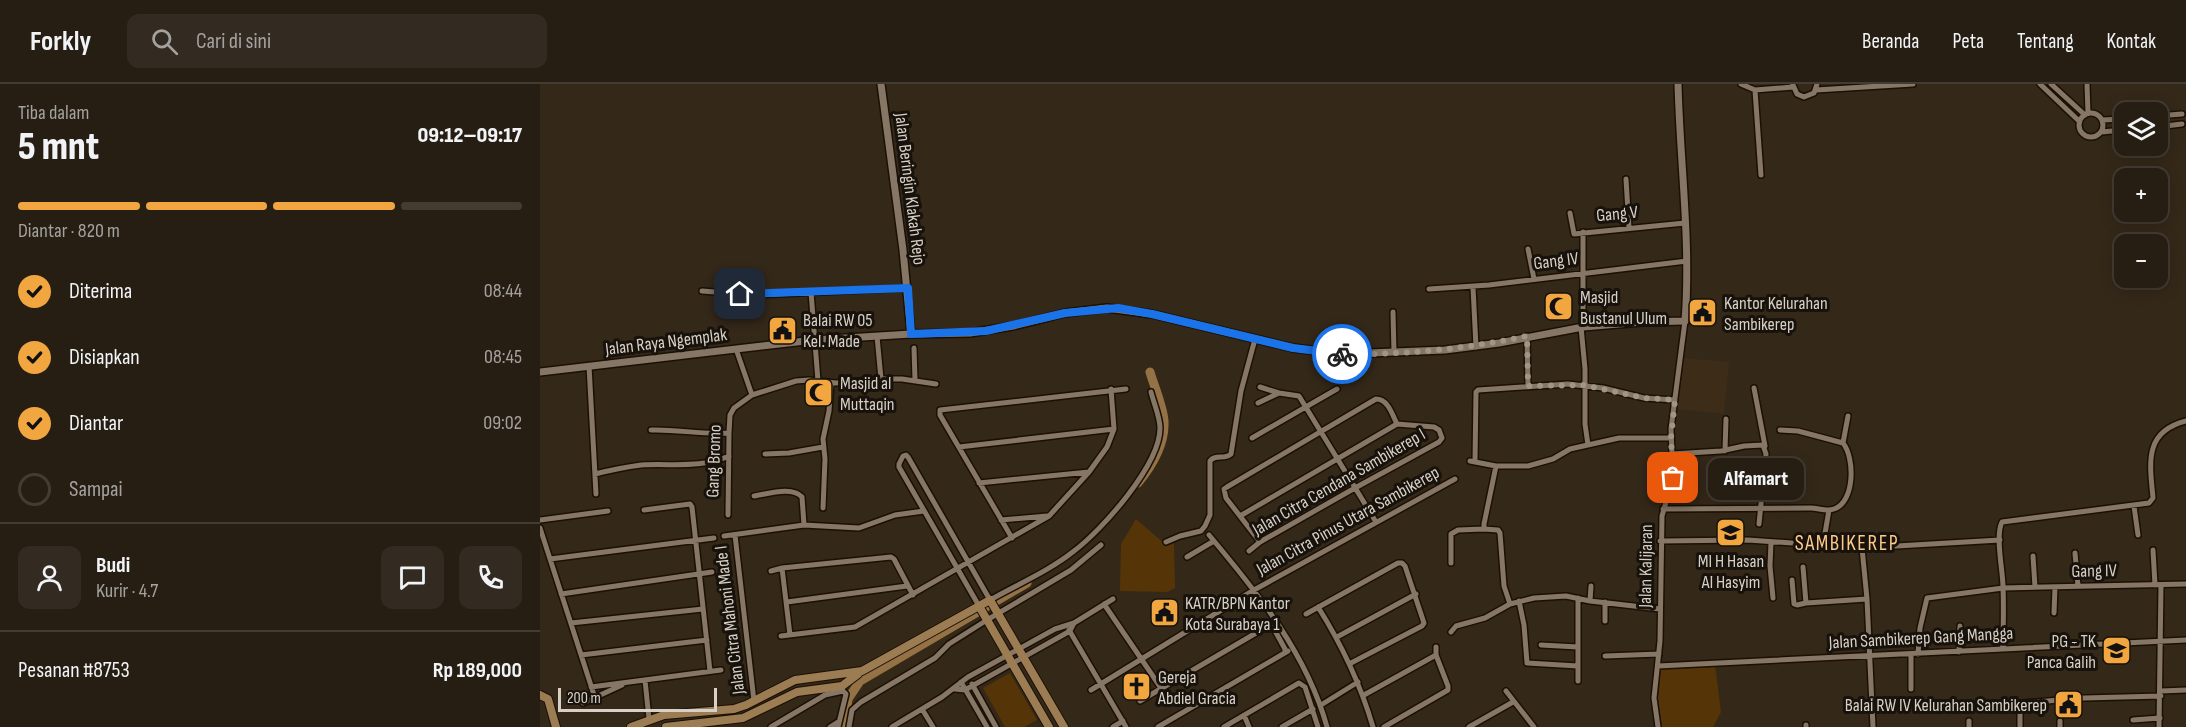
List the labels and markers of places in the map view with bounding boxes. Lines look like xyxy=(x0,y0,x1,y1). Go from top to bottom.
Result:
pin xyxy=(714,268,765,319)
place label: Masjid Bustanul Ulum xyxy=(1580,287,1667,329)
mosque icon: Masjid Bustanul Ulum xyxy=(1543,291,1575,323)
place label: Kantor Kelurahan Sambikerep xyxy=(1724,293,1828,335)
public building icon: Kantor Kelurahan Sambikerep xyxy=(1687,297,1719,329)
place label: Balai RW 05 Kel. Made xyxy=(803,310,873,352)
public building icon: Balai RW 05 Kel. Made xyxy=(766,314,798,346)
place label: Masjid al Muttaqin xyxy=(840,373,895,415)
mosque icon: Masjid al Muttaqin xyxy=(803,377,835,409)
pin xyxy=(1647,452,1698,503)
callout: Alfamart xyxy=(1709,457,1805,499)
school or university icon: MI H Hasan Al Hasyim xyxy=(1715,516,1747,548)
place label: MI H Hasan Al Hasyim xyxy=(1698,551,1764,593)
place label: KATR/BPN Kantor Kota Surabaya 1 xyxy=(1185,593,1290,635)
public building icon: KATR/BPN Kantor Kota Surabaya 1 xyxy=(1148,597,1180,629)
place label: PG - TK Panca Galih xyxy=(2027,631,2097,673)
school or university icon: PG - TK Panca Galih xyxy=(2101,635,2133,667)
place label: Gereja Abdiel Gracia xyxy=(1157,667,1236,709)
church icon: Gereja Abdiel Gracia xyxy=(1121,671,1153,703)
public building icon: Balai RW IV Kelurahan Sambikerep xyxy=(2052,689,2084,721)
place label: Balai RW IV Kelurahan Sambikerep xyxy=(1845,695,2047,716)

